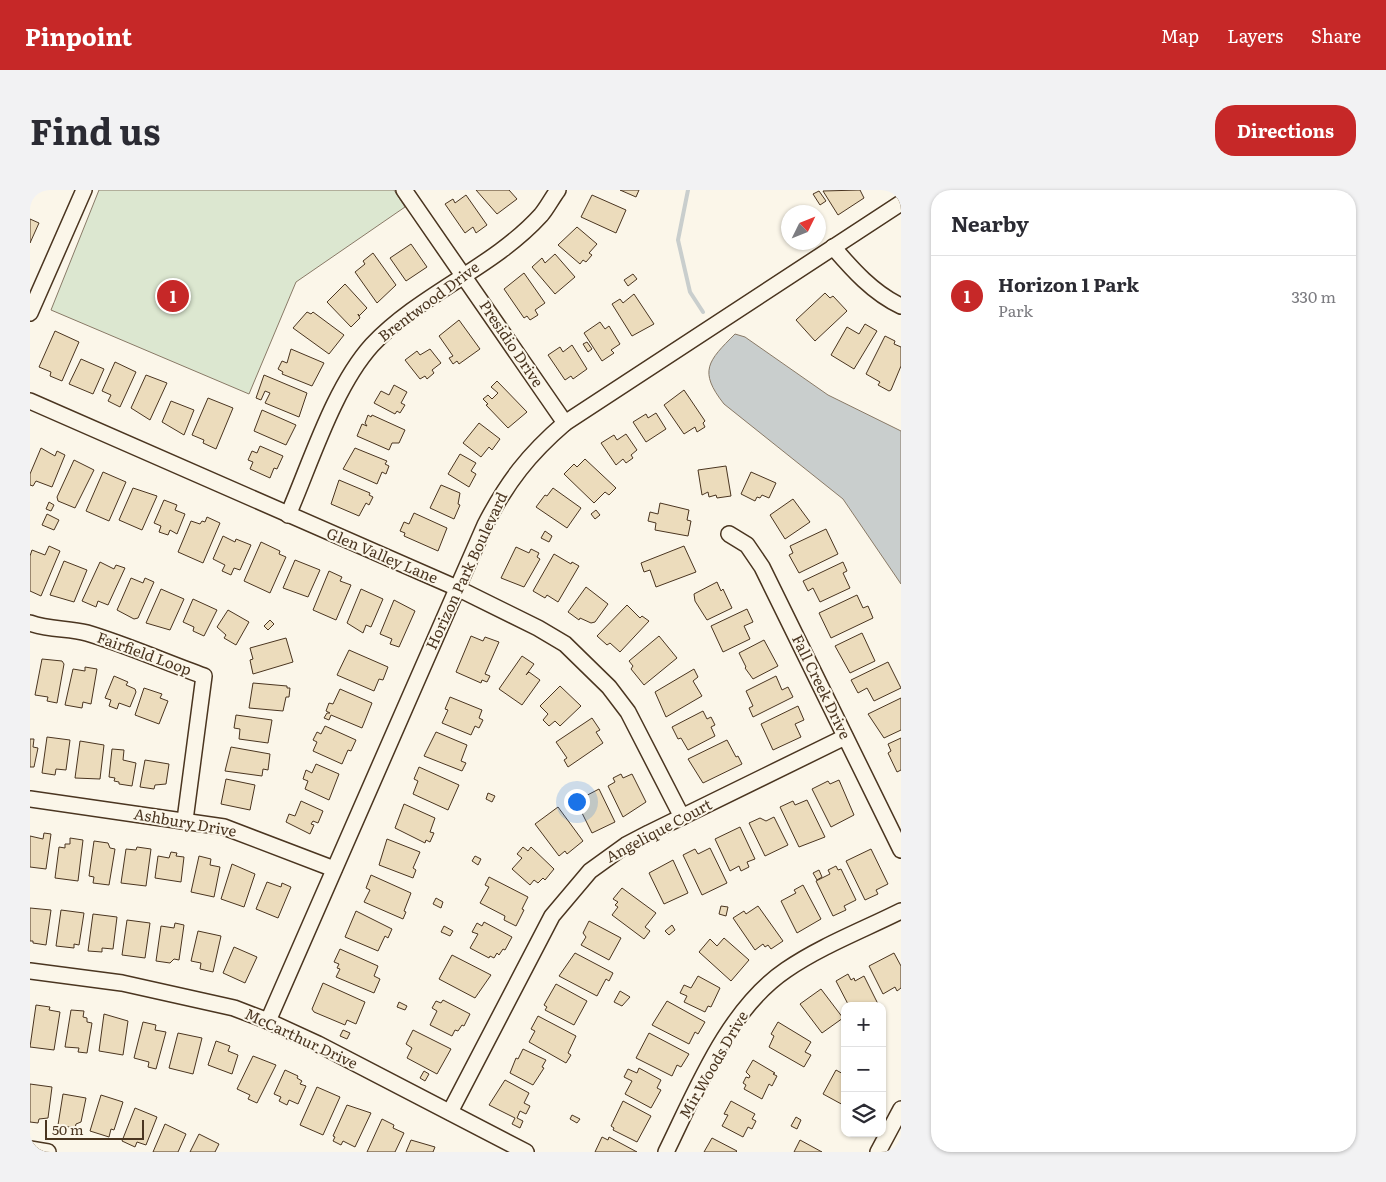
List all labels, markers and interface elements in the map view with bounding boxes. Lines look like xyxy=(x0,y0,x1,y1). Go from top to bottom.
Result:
text: Pinpoint xyxy=(25,18,132,53)
text: Map xyxy=(1161,22,1199,49)
text: Layers xyxy=(1227,22,1283,49)
text: Share xyxy=(1311,22,1361,49)
text: Find us xyxy=(30,104,160,156)
button: Directions xyxy=(1215,105,1356,156)
north arrow xyxy=(781,205,826,250)
text: Nearby xyxy=(951,207,1029,238)
street label: Brentwood Drive xyxy=(373,255,484,347)
text: Horizon 1 Park xyxy=(998,270,1139,298)
pin: 1 xyxy=(157,277,189,315)
text: 1 xyxy=(964,284,970,308)
text: 330 m xyxy=(1291,284,1336,308)
street label: Presidio Drive xyxy=(475,295,550,392)
text: Park xyxy=(998,298,1033,322)
street label: Horizon Park Boulevard xyxy=(419,488,512,653)
street label: Glen Valley Lane xyxy=(323,521,442,589)
street label: Fairfield Loop xyxy=(94,625,195,680)
street label: Fall Creek Drive xyxy=(787,630,858,743)
your location xyxy=(564,789,590,815)
street label: Angelique Court xyxy=(601,792,715,867)
street label: Ashbury Drive xyxy=(132,801,239,842)
street label: McCarthur Drive xyxy=(241,1001,362,1074)
map controls xyxy=(841,1002,886,1137)
button: + xyxy=(841,1002,886,1047)
street label: Mir Woods Drive xyxy=(672,1006,753,1122)
button: − xyxy=(841,1047,886,1092)
button: layers xyxy=(841,1092,886,1137)
scale bar xyxy=(45,1117,144,1140)
text: 50 m xyxy=(52,1119,84,1139)

